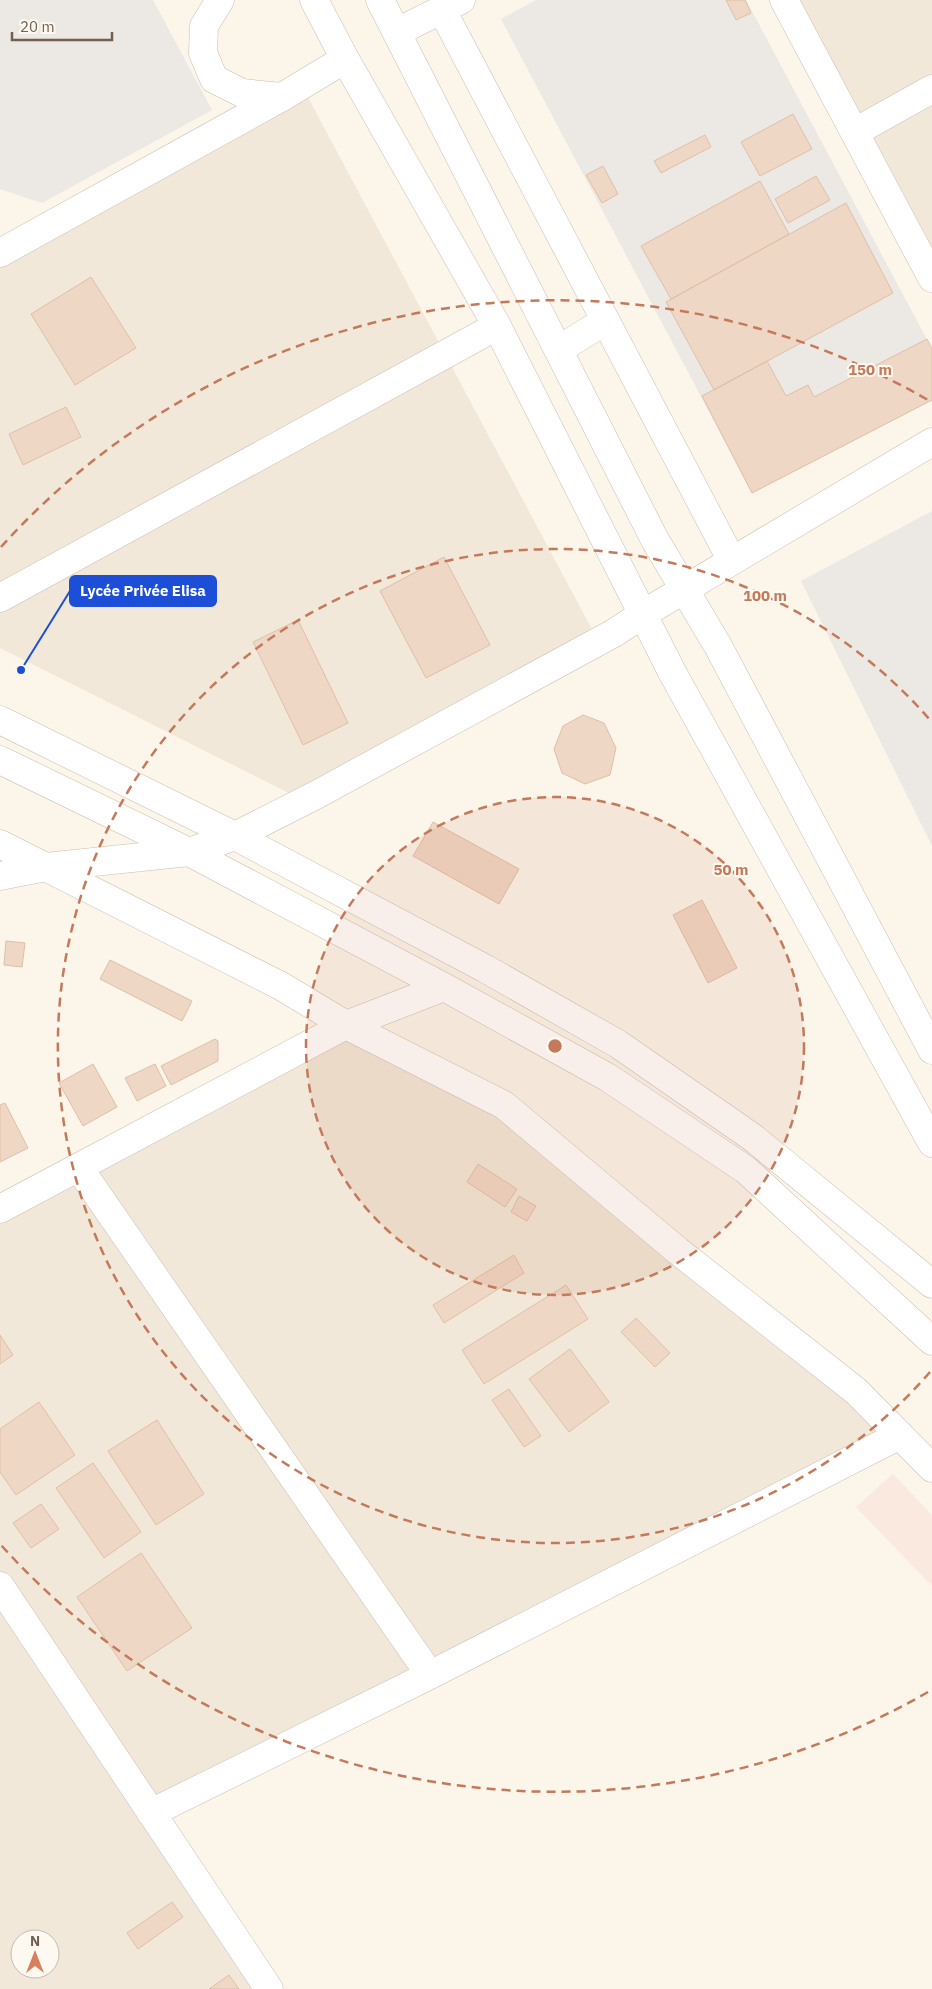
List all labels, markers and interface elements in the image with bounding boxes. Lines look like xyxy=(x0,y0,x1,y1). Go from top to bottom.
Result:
scale bar xyxy=(12,10,112,42)
text: 20 m xyxy=(20,17,55,36)
text: 150 m xyxy=(848,360,892,379)
callout: Lycée Privée Elisa xyxy=(70,576,216,606)
text: Lycée Privée Elisa xyxy=(80,581,206,600)
text: 100 m xyxy=(743,586,787,605)
text: 50 m xyxy=(714,860,748,879)
centre of rings xyxy=(546,1037,564,1055)
north arrow xyxy=(10,1929,60,1979)
text: N xyxy=(30,1932,40,1950)

